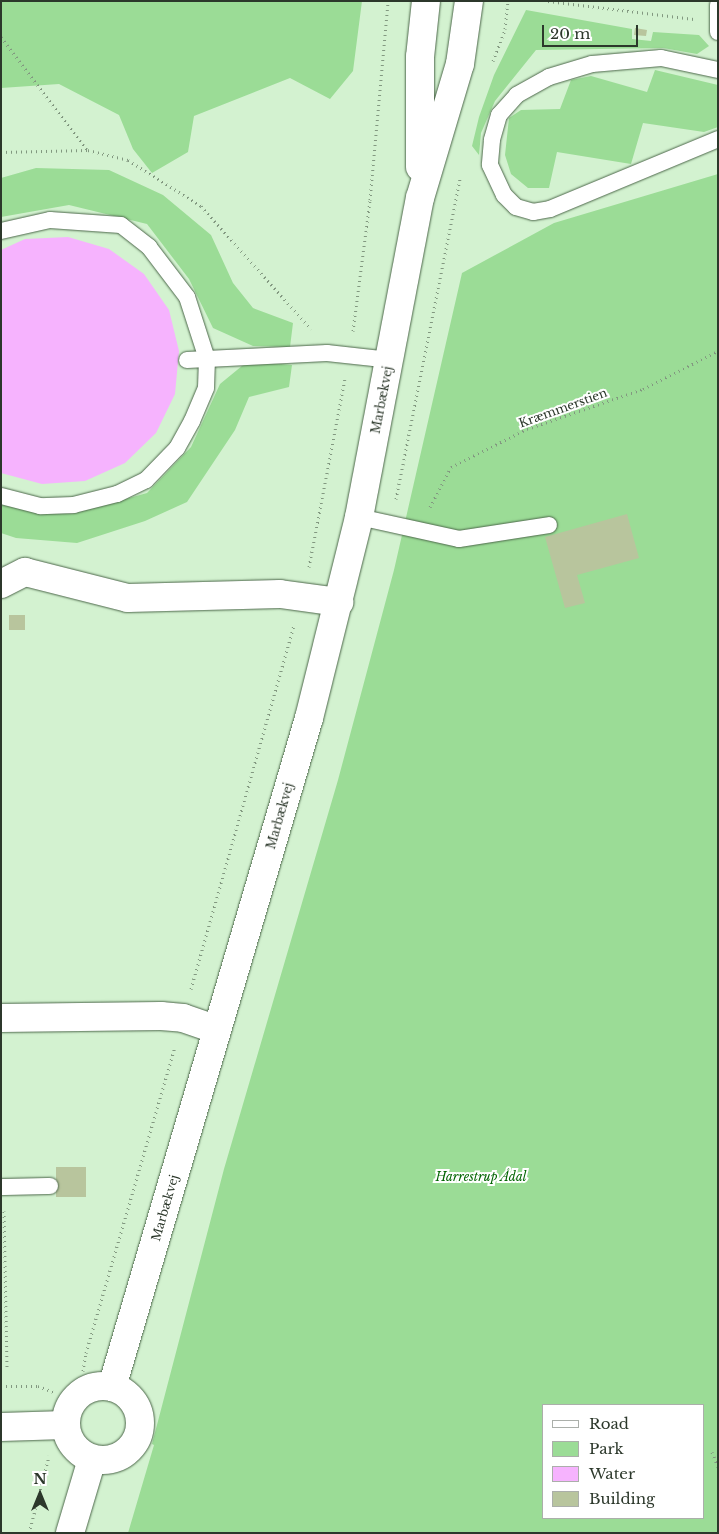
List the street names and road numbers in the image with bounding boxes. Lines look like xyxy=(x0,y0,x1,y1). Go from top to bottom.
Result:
street label: Marbækvej xyxy=(368,365,396,435)
street label: Kræmmerstien xyxy=(517,385,609,431)
street label: Marbækvej xyxy=(264,781,296,851)
street label: Marbækvej xyxy=(149,1173,181,1243)

